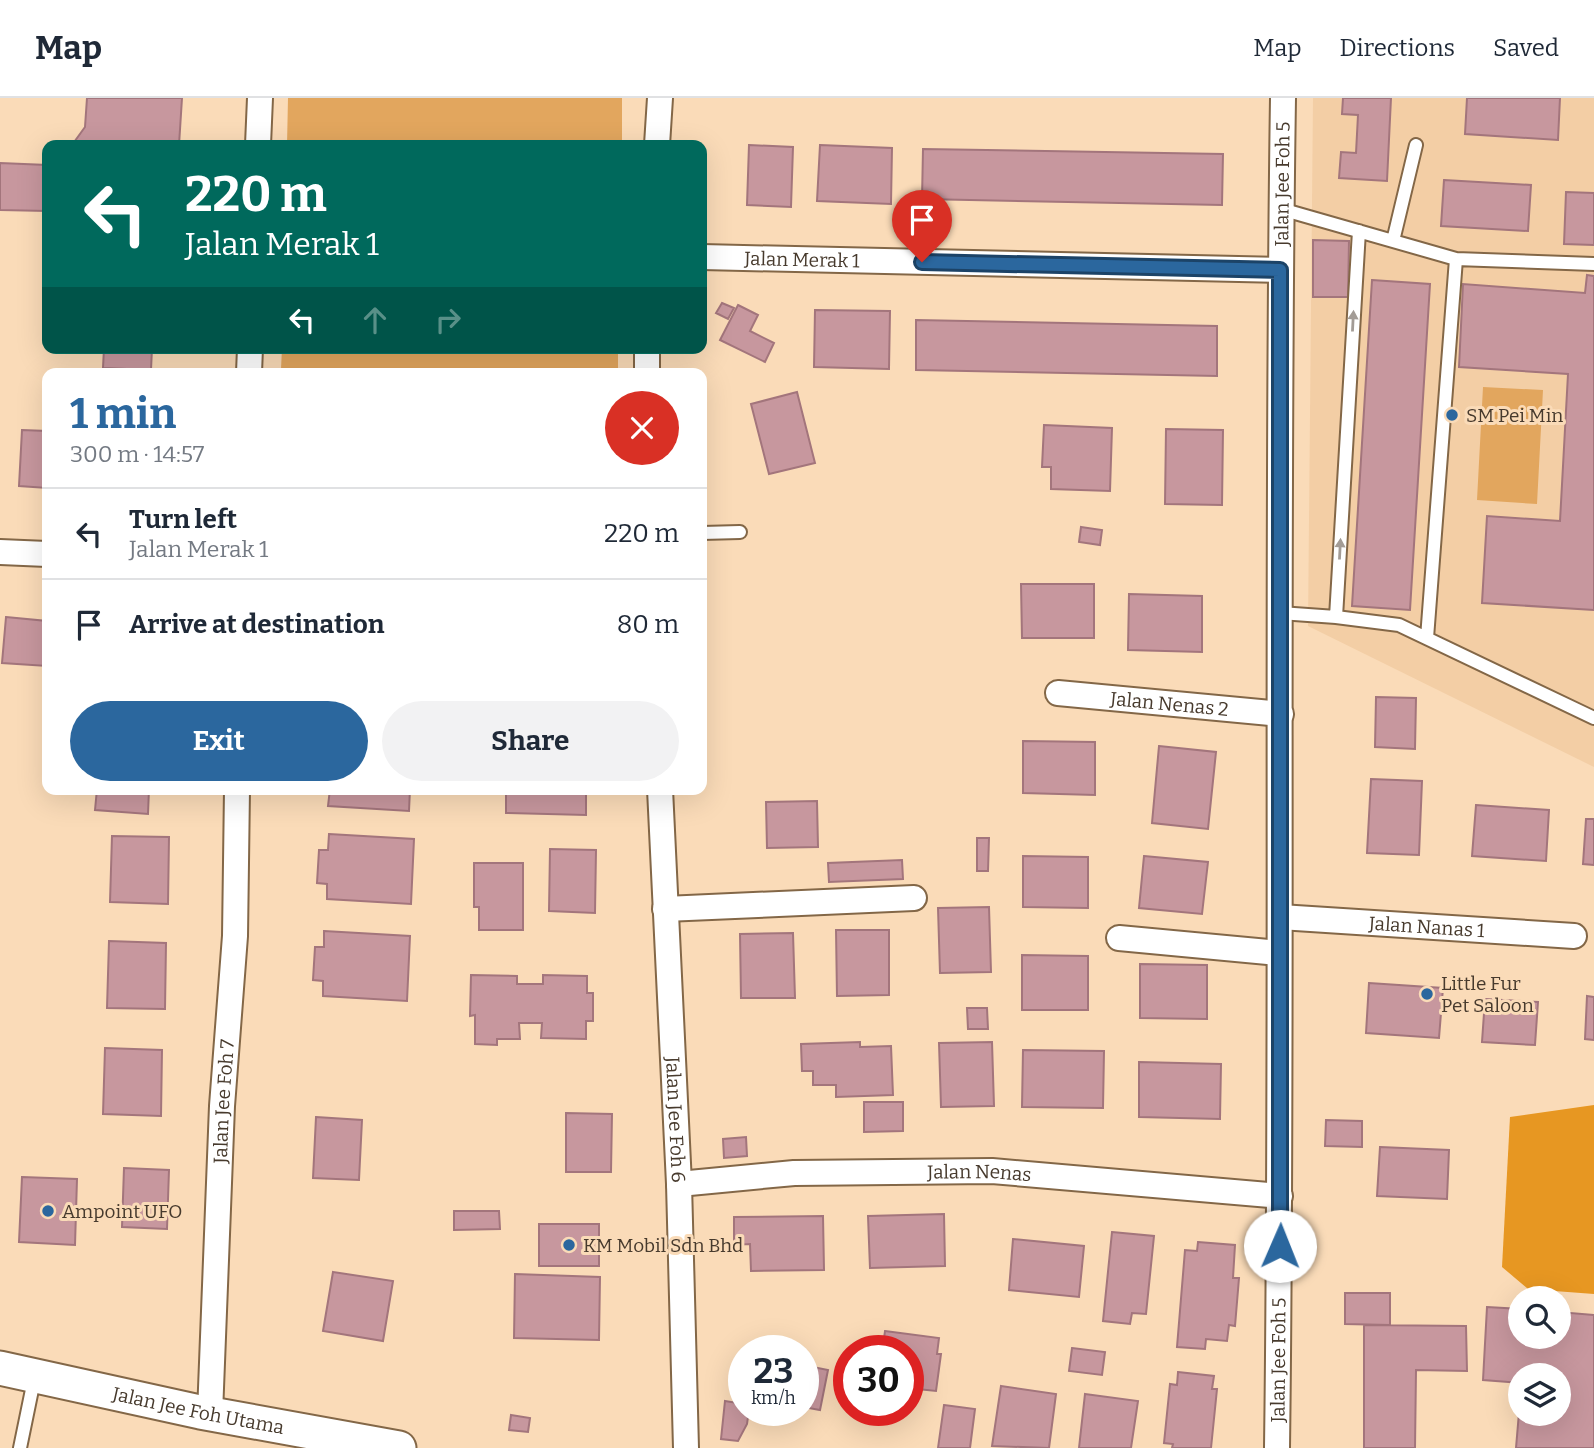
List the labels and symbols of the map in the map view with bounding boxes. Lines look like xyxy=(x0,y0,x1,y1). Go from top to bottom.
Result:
street label: Jalan Jee Foh 5 xyxy=(1270,121,1295,248)
pin xyxy=(892,190,952,262)
street label: Jalan Merak 1 xyxy=(743,247,860,273)
one-way arrow xyxy=(1348,310,1359,332)
place label: SM Pei Min xyxy=(1466,404,1563,427)
marker: SM Pei Min xyxy=(1444,407,1460,423)
one-way arrow xyxy=(1335,537,1346,559)
street label: Jalan Nenas 2 xyxy=(1108,687,1230,721)
street label: Jalan Nanas 1 xyxy=(1367,912,1486,942)
place label: Little Fur Pet Saloon xyxy=(1441,972,1534,1017)
marker: Little Fur Pet Saloon xyxy=(1419,986,1435,1002)
street label: Jalan Jee Foh 7 xyxy=(209,1038,239,1165)
street label: Jalan Jee Foh 6 xyxy=(661,1055,690,1183)
street label: Jalan Nenas xyxy=(926,1160,1032,1186)
place label: Ampoint UFO xyxy=(62,1200,182,1223)
marker: Ampoint UFO xyxy=(40,1203,56,1219)
position arrow xyxy=(1243,1209,1317,1283)
place label: KM Mobil Sdn Bhd xyxy=(583,1234,743,1257)
marker: KM Mobil Sdn Bhd xyxy=(561,1237,577,1253)
street label: Jalan Jee Foh 5 xyxy=(1266,1297,1291,1424)
speed limit sign: 30 xyxy=(833,1335,924,1426)
street label: Jalan Jee Foh Utama xyxy=(109,1382,287,1439)

